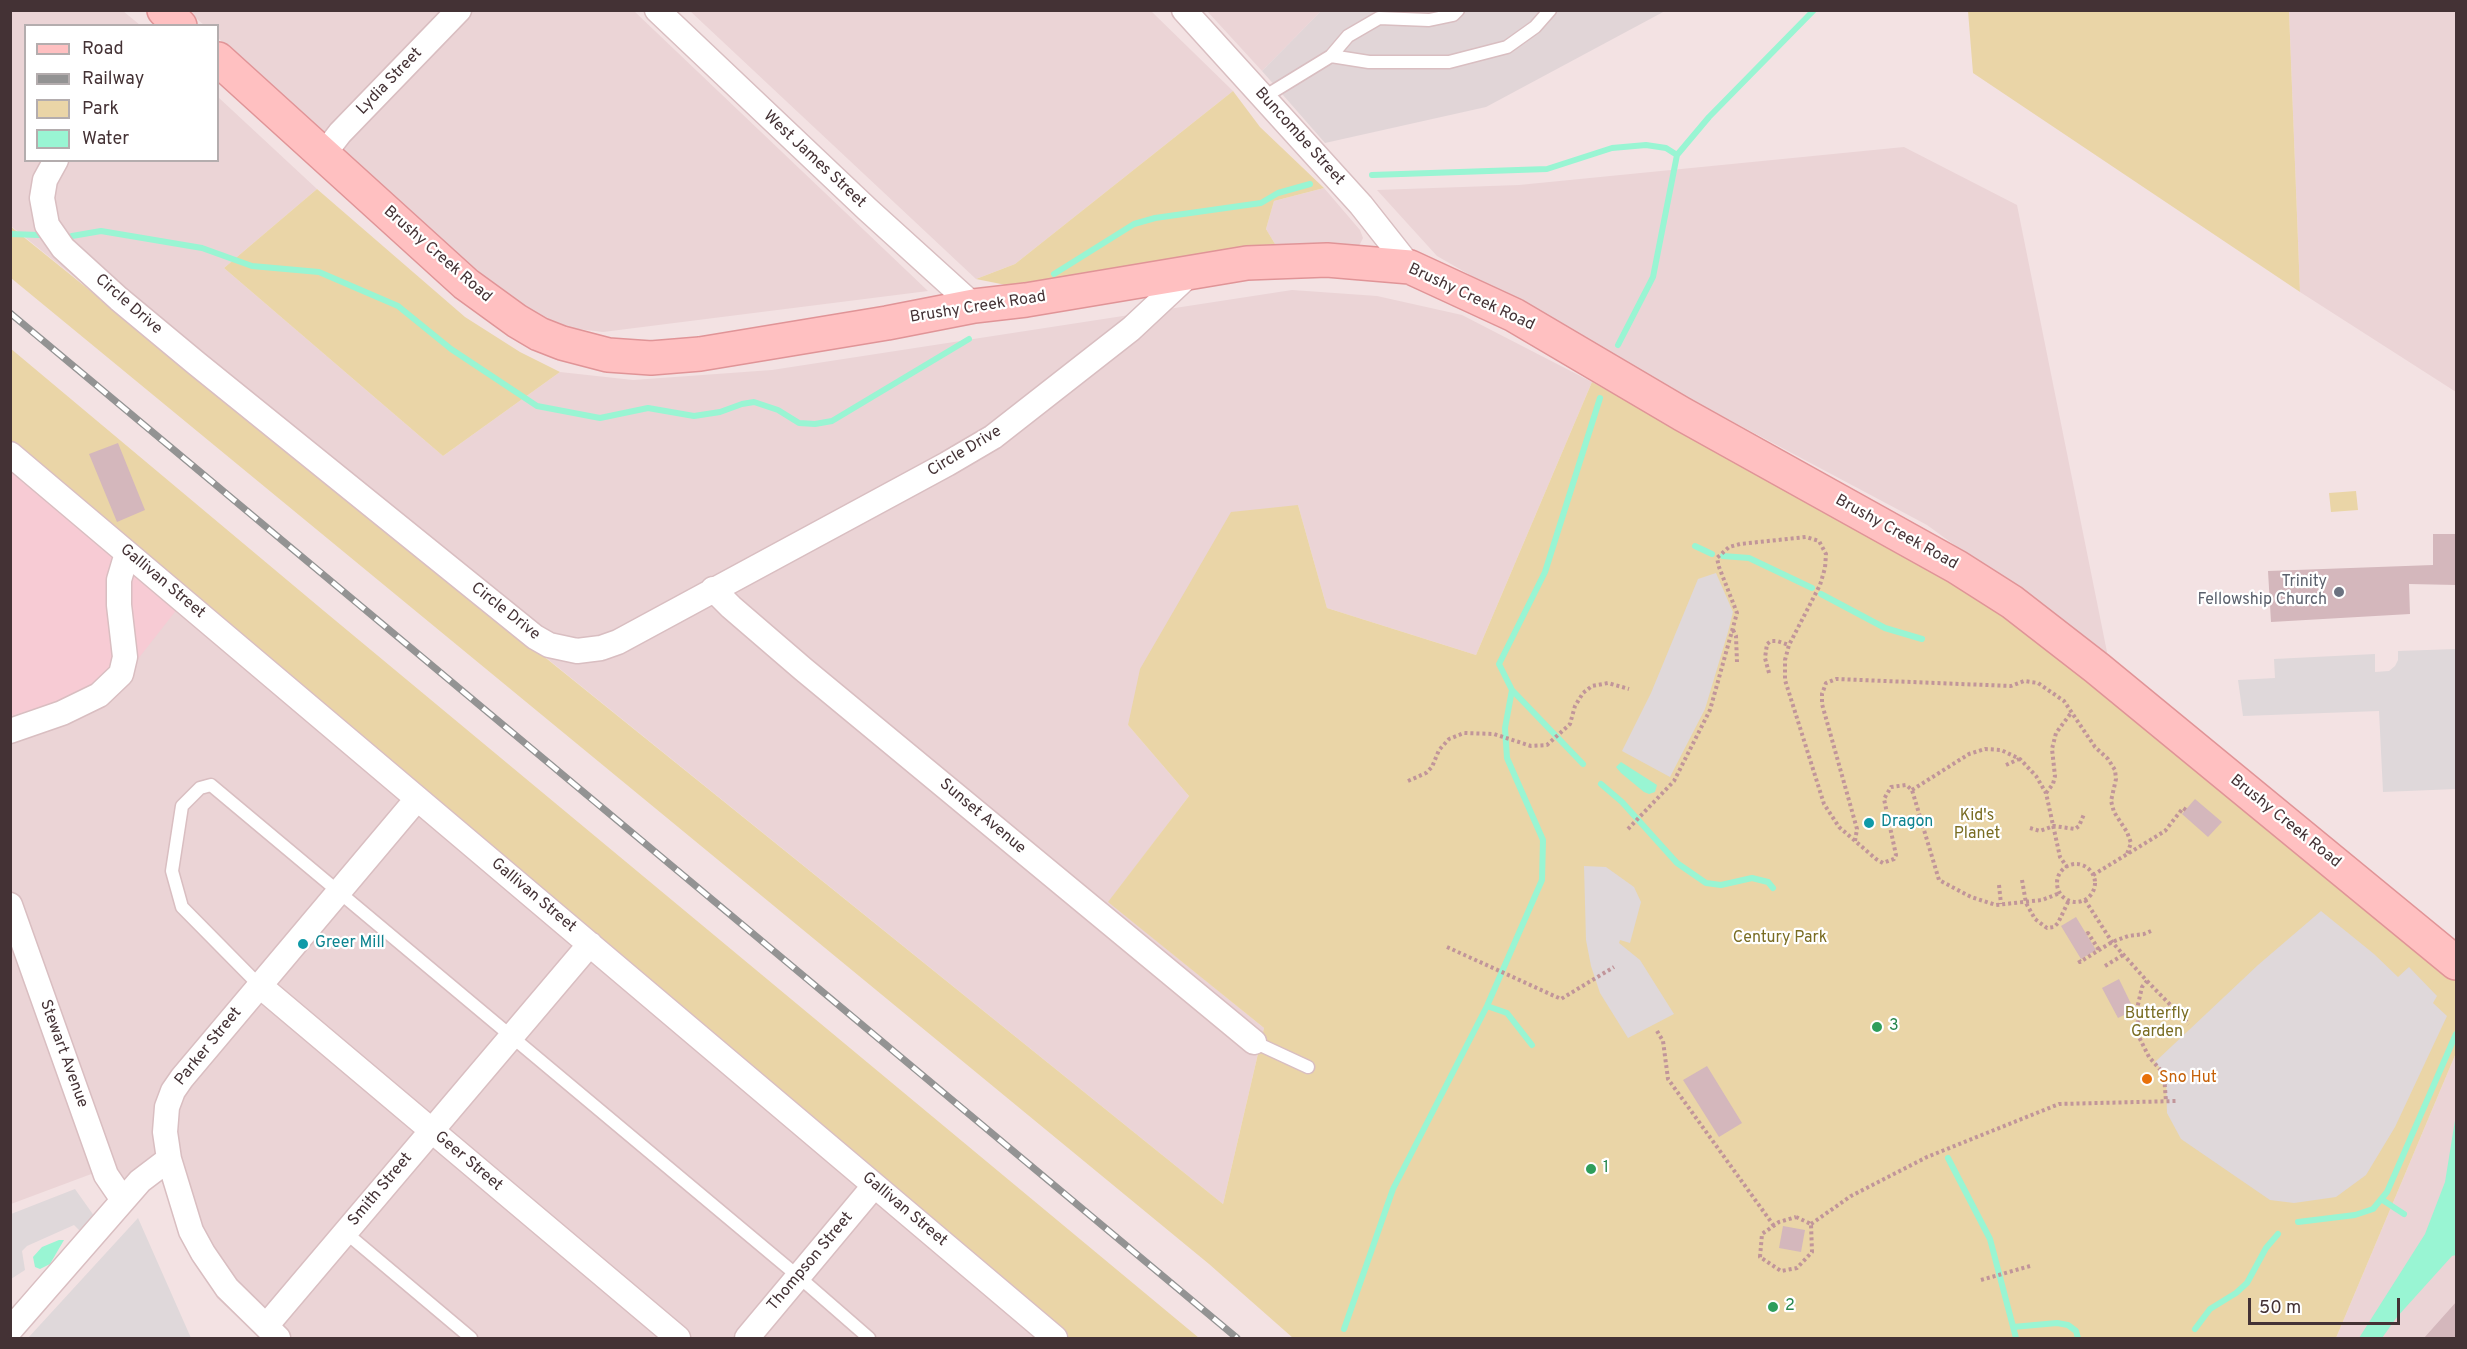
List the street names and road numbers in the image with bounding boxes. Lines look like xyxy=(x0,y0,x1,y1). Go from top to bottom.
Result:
street label: Lydia Street xyxy=(353,44,427,120)
street label: Buncombe Street xyxy=(1250,84,1348,190)
street label: West James Street xyxy=(759,107,869,213)
street label: Brushy Creek Road xyxy=(379,203,495,307)
street label: Brushy Creek Road xyxy=(1405,260,1537,336)
street label: Circle Drive xyxy=(90,271,166,339)
street label: Brushy Creek Road xyxy=(909,288,1047,328)
street label: Circle Drive xyxy=(925,422,1005,482)
street label: Brushy Creek Road xyxy=(1831,491,1961,575)
street label: Gallivan Street xyxy=(116,541,208,623)
street label: Circle Drive xyxy=(467,579,543,645)
street label: Brushy Creek Road xyxy=(2226,771,2344,873)
street label: Sunset Avenue xyxy=(935,775,1029,859)
street label: Gallivan Street xyxy=(487,855,579,937)
street label: Stewart Avenue xyxy=(35,997,91,1111)
street label: Parker Street xyxy=(172,1004,246,1090)
street label: Geer Street xyxy=(430,1128,506,1196)
street label: Smith Street xyxy=(345,1149,417,1231)
street label: Gallivan Street xyxy=(858,1169,950,1251)
street label: Thompson Street xyxy=(764,1209,858,1315)

